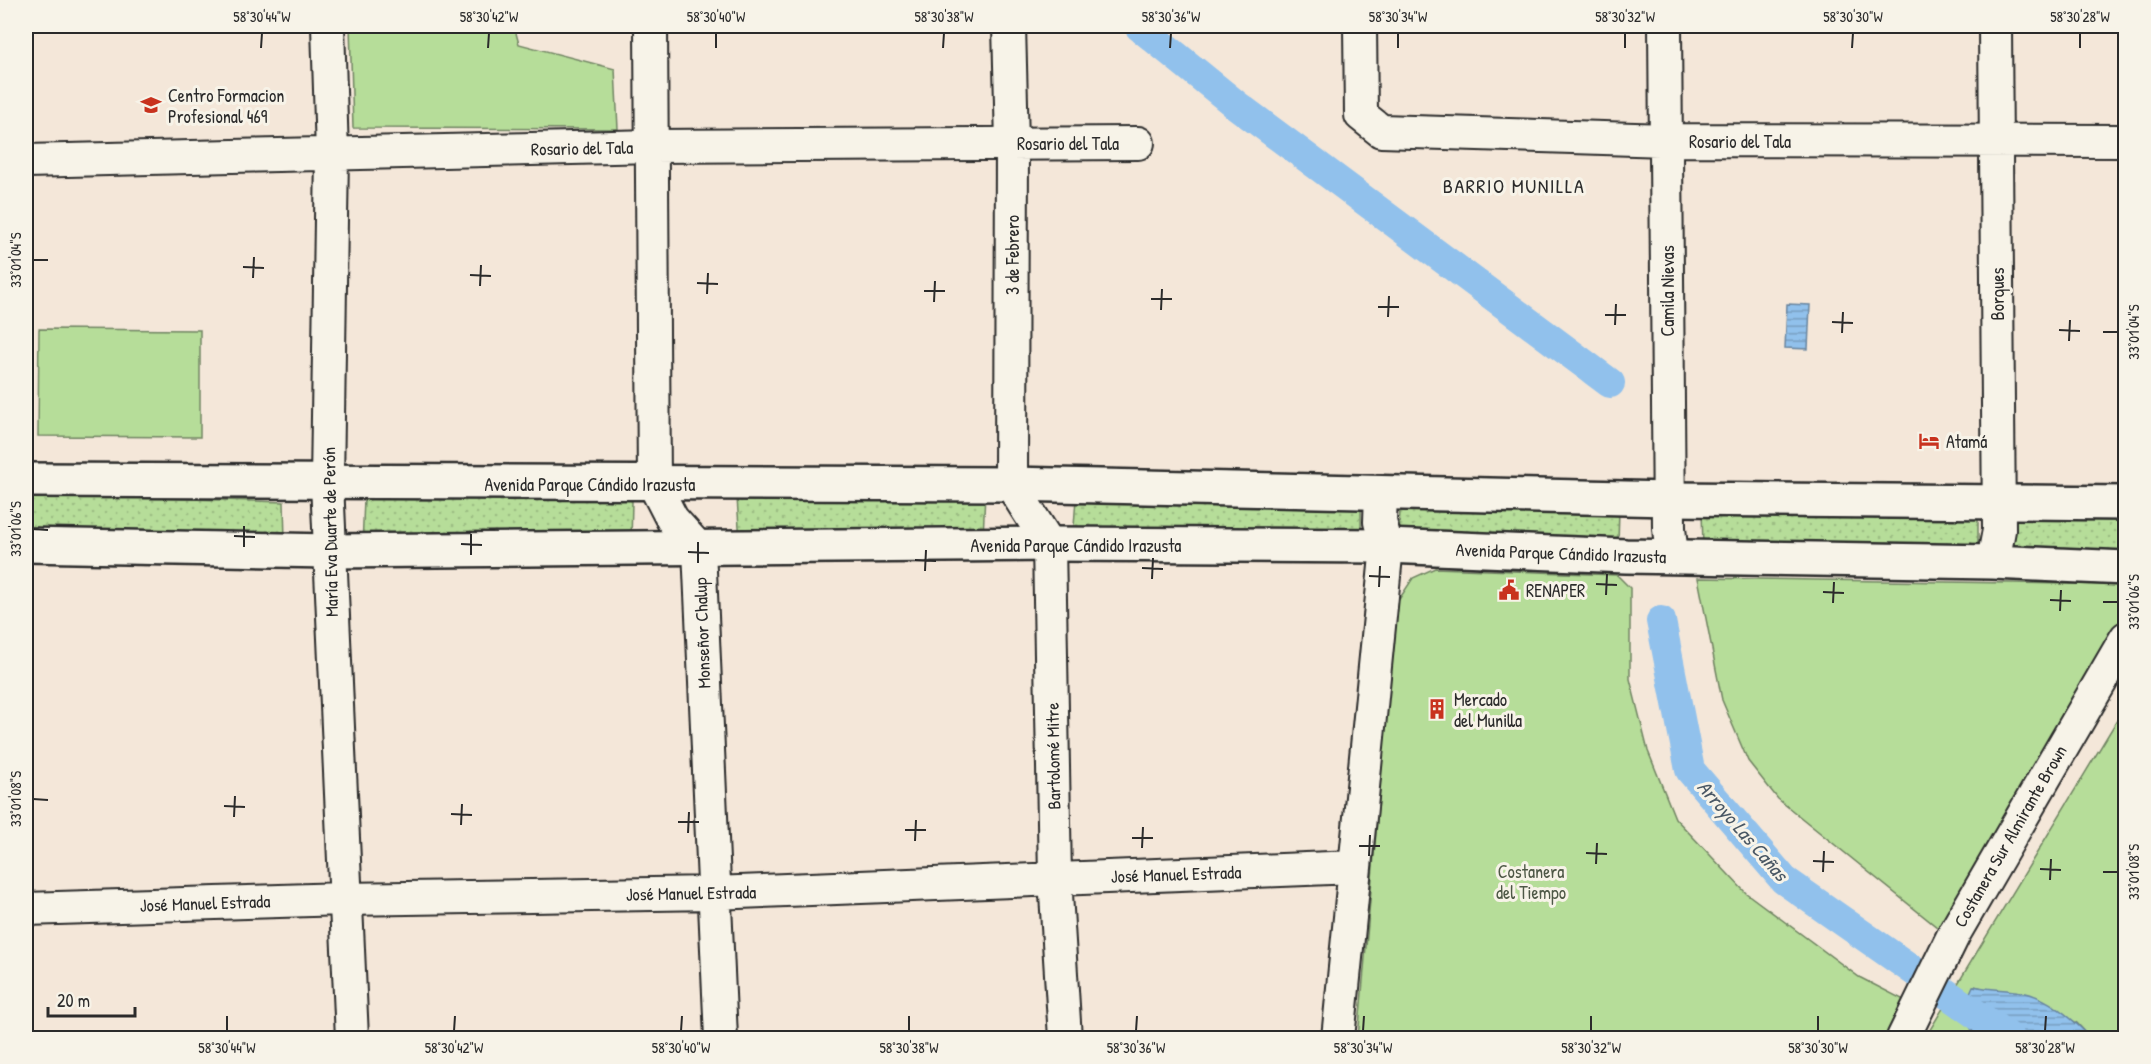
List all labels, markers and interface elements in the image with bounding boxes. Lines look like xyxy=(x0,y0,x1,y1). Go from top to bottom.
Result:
text: 58°30'44"W xyxy=(233,6,291,27)
text: 58°30'42"W xyxy=(460,6,519,27)
text: 58°30'40"W xyxy=(687,6,746,27)
text: 58°30'38"W xyxy=(914,6,974,27)
text: 58°30'36"W xyxy=(1142,6,1201,27)
text: 58°30'34"W xyxy=(1369,6,1428,27)
text: 58°30'32"W xyxy=(1595,6,1656,27)
text: 58°30'30"W xyxy=(1823,6,1883,27)
text: 58°30'28"W xyxy=(2050,6,2111,27)
place label: Centro Formacion Profesional 469 xyxy=(168,83,284,129)
school or university icon: Centro Formacion Profesional 469 xyxy=(139,93,163,117)
street label: Rosario del Tala xyxy=(1689,129,1791,154)
street label: Rosario del Tala xyxy=(1017,131,1119,156)
street label: Rosario del Tala xyxy=(531,135,633,161)
district label: BARRIO MUNILLA xyxy=(1443,172,1585,199)
street label: 3 de Febrero xyxy=(1000,215,1025,295)
text: 33°01'04"S xyxy=(5,232,26,288)
street label: Camila Nievas xyxy=(1655,245,1680,337)
street label: Borques xyxy=(1985,267,2010,320)
text: 33°01'04"S xyxy=(2123,304,2144,360)
hotel icon: Atamá xyxy=(1917,429,1941,453)
place label: Atamá xyxy=(1946,429,1987,454)
street label: María Eva Duarte de Perón xyxy=(316,447,344,617)
street label: Avenida Parque Cándido Irazusta xyxy=(485,472,695,497)
text: 33°01'06"S xyxy=(5,501,26,557)
street label: Avenida Parque Cándido Irazusta xyxy=(971,533,1181,558)
street label: Avenida Parque Cándido Irazusta xyxy=(1455,537,1667,569)
text: 33°01'06"S xyxy=(2123,574,2144,630)
street label: Monseñor Chalup xyxy=(688,577,716,689)
public building icon: RENAPER xyxy=(1497,578,1521,602)
place label: RENAPER xyxy=(1526,578,1585,603)
place label: Mercado del Munilla xyxy=(1454,687,1522,733)
building icon: Mercado del Munilla xyxy=(1425,697,1449,721)
street label: Bartolomé Mitre xyxy=(1040,702,1066,810)
street label: Costanera Sur Almirante Brown xyxy=(1948,740,2072,932)
text: 33°01'08"S xyxy=(5,771,26,827)
water label: Arroyo Las Cañas xyxy=(1691,774,1796,889)
text: 33°01'08"S xyxy=(2123,844,2144,900)
street label: José Manuel Estrada xyxy=(1110,859,1242,889)
park label: Costanera del Tiempo xyxy=(1496,859,1566,905)
street label: José Manuel Estrada xyxy=(626,879,756,907)
street label: José Manuel Estrada xyxy=(139,888,271,918)
scale bar xyxy=(48,980,135,1018)
text: 20 m xyxy=(57,988,90,1013)
text: 58°30'44"W xyxy=(198,1037,256,1058)
text: 58°30'42"W xyxy=(425,1037,484,1058)
text: 58°30'40"W xyxy=(652,1037,711,1058)
text: 58°30'38"W xyxy=(879,1037,939,1058)
text: 58°30'36"W xyxy=(1107,1037,1166,1058)
text: 58°30'34"W xyxy=(1334,1037,1393,1058)
text: 58°30'32"W xyxy=(1561,1037,1622,1058)
text: 58°30'30"W xyxy=(1788,1037,1848,1058)
text: 58°30'28"W xyxy=(2015,1037,2076,1058)

